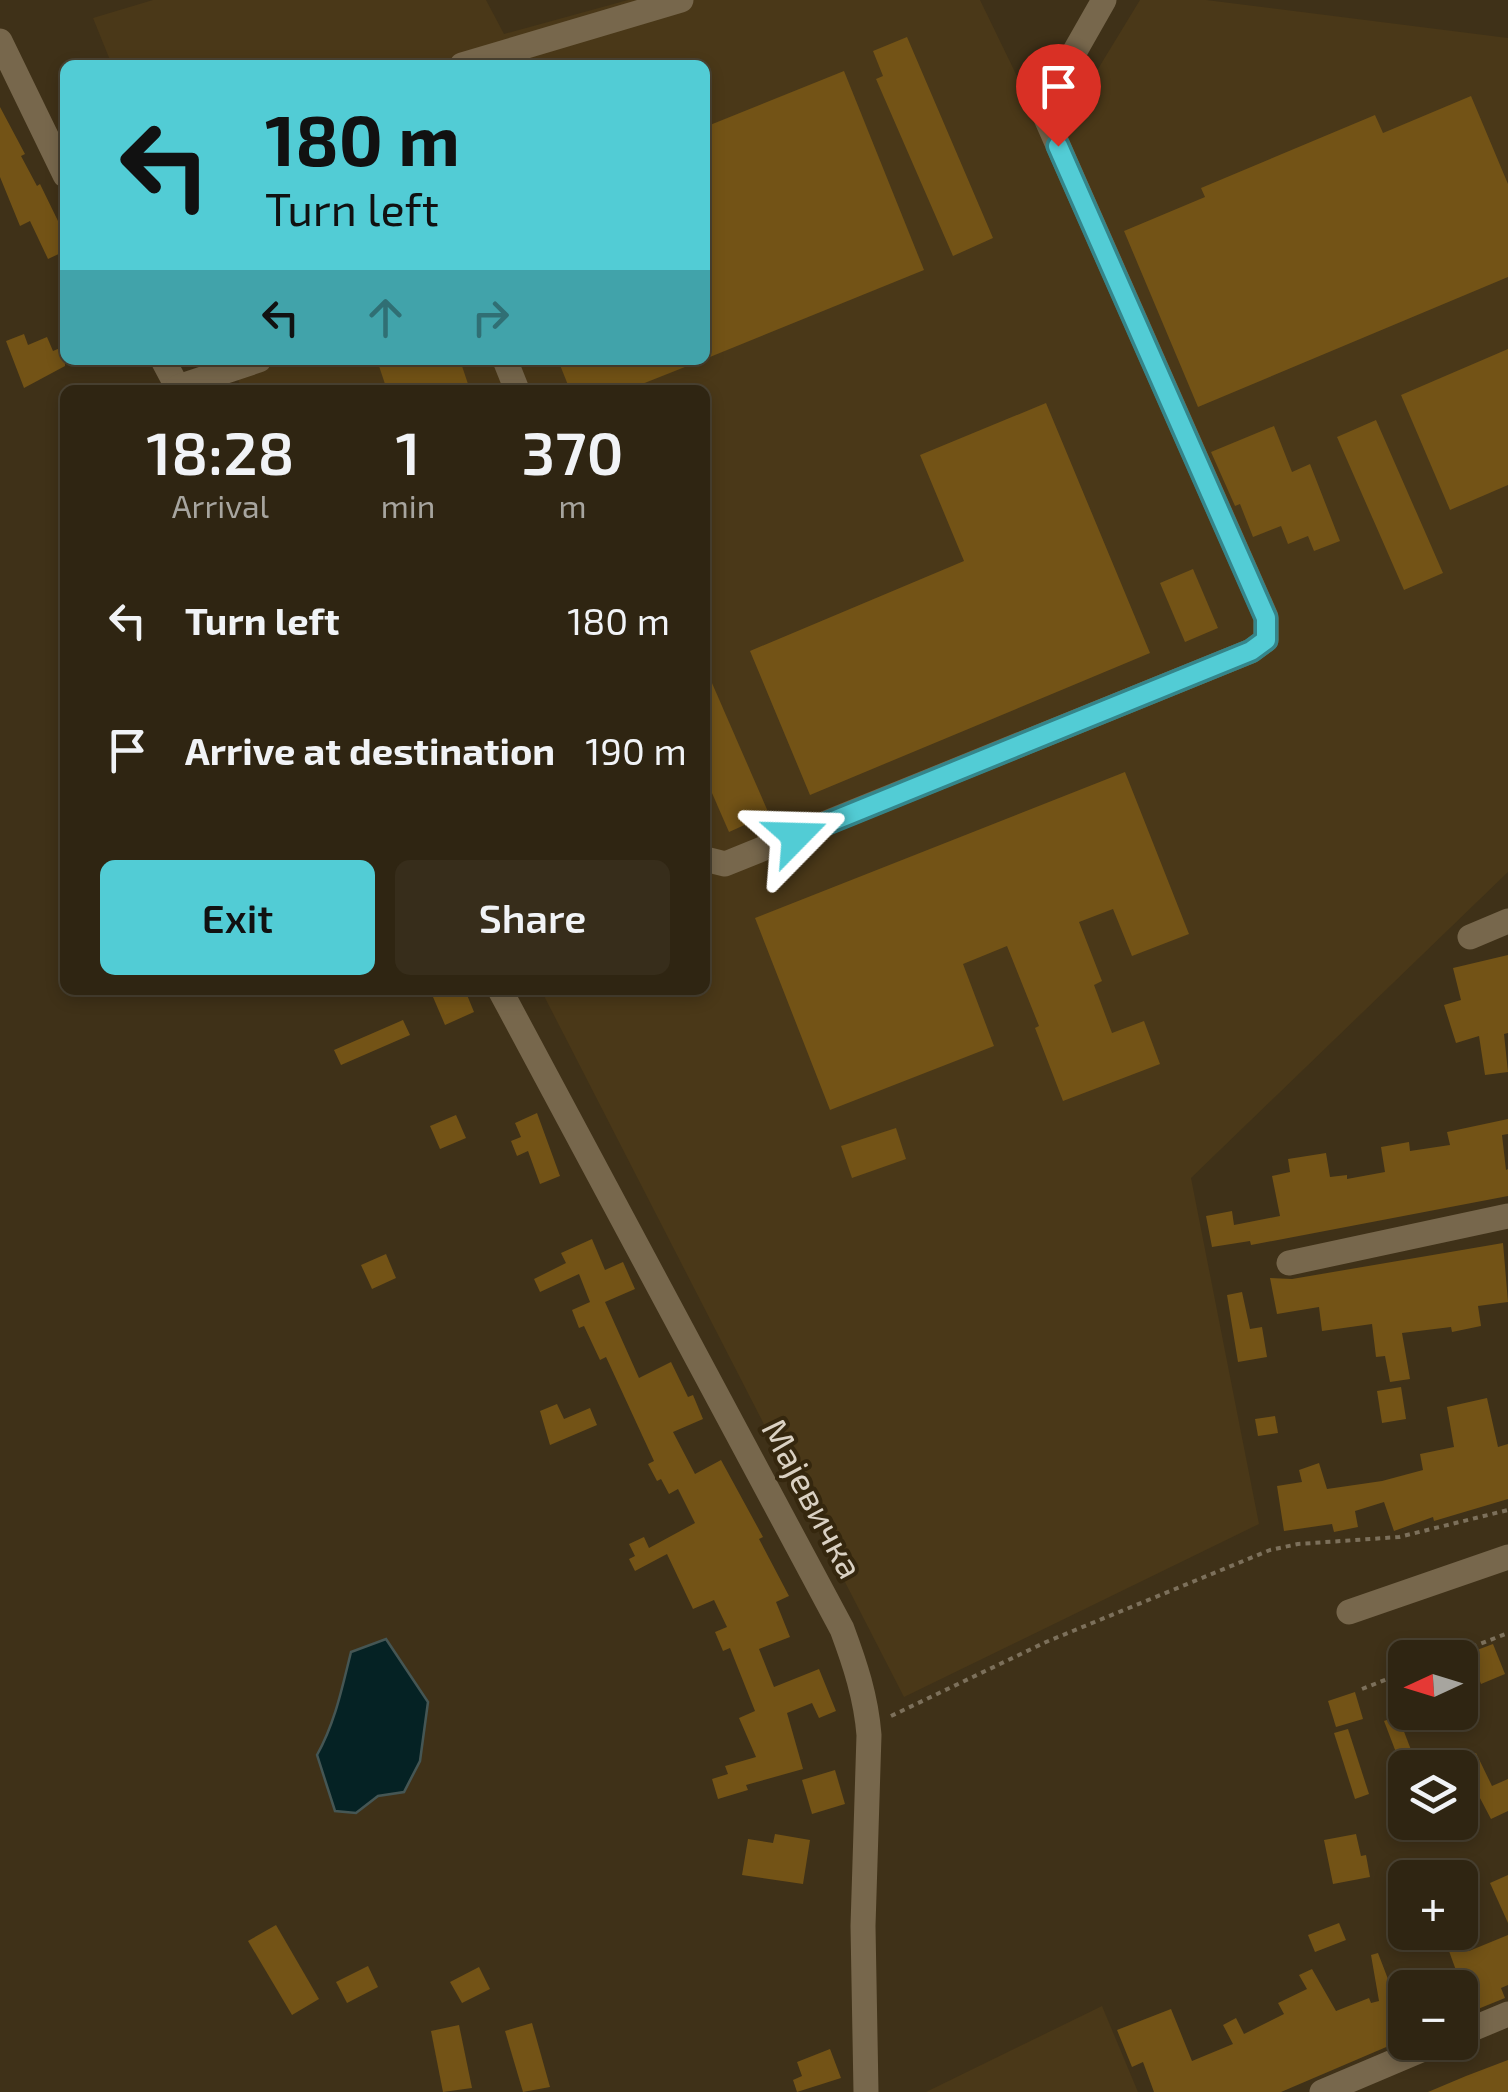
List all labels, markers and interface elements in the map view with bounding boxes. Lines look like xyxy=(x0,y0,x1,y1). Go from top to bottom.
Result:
pin xyxy=(1016,44,1101,147)
icon: arrive xyxy=(1031,59,1086,114)
text: 180 m xyxy=(265,96,460,180)
icon: left xyxy=(100,100,230,230)
text: Turn left xyxy=(265,181,439,235)
icon: left xyxy=(253,290,308,345)
icon: ahead xyxy=(358,290,413,345)
icon: right xyxy=(463,290,518,345)
text: 18:28 xyxy=(146,415,295,487)
text: 1 xyxy=(396,415,421,487)
text: 370 xyxy=(522,415,624,487)
text: Arrival xyxy=(172,486,269,524)
text: min xyxy=(381,486,435,524)
text: m xyxy=(559,486,587,524)
icon: left xyxy=(100,593,155,648)
text: Turn left xyxy=(185,597,340,643)
text: 180 m xyxy=(567,597,670,643)
icon: arrive xyxy=(100,723,155,778)
text: Arrive at destination xyxy=(185,727,555,773)
text: 190 m xyxy=(585,727,687,773)
position arrow xyxy=(744,784,848,888)
button: Exit xyxy=(100,860,375,975)
button: Share xyxy=(395,860,670,975)
street label: Мајевичка xyxy=(754,1411,873,1585)
north arrow xyxy=(1388,1640,1478,1730)
map controls xyxy=(1388,1640,1478,2060)
button: layers xyxy=(1388,1750,1478,1840)
button: + xyxy=(1388,1860,1478,1950)
button: − xyxy=(1388,1970,1478,2060)

